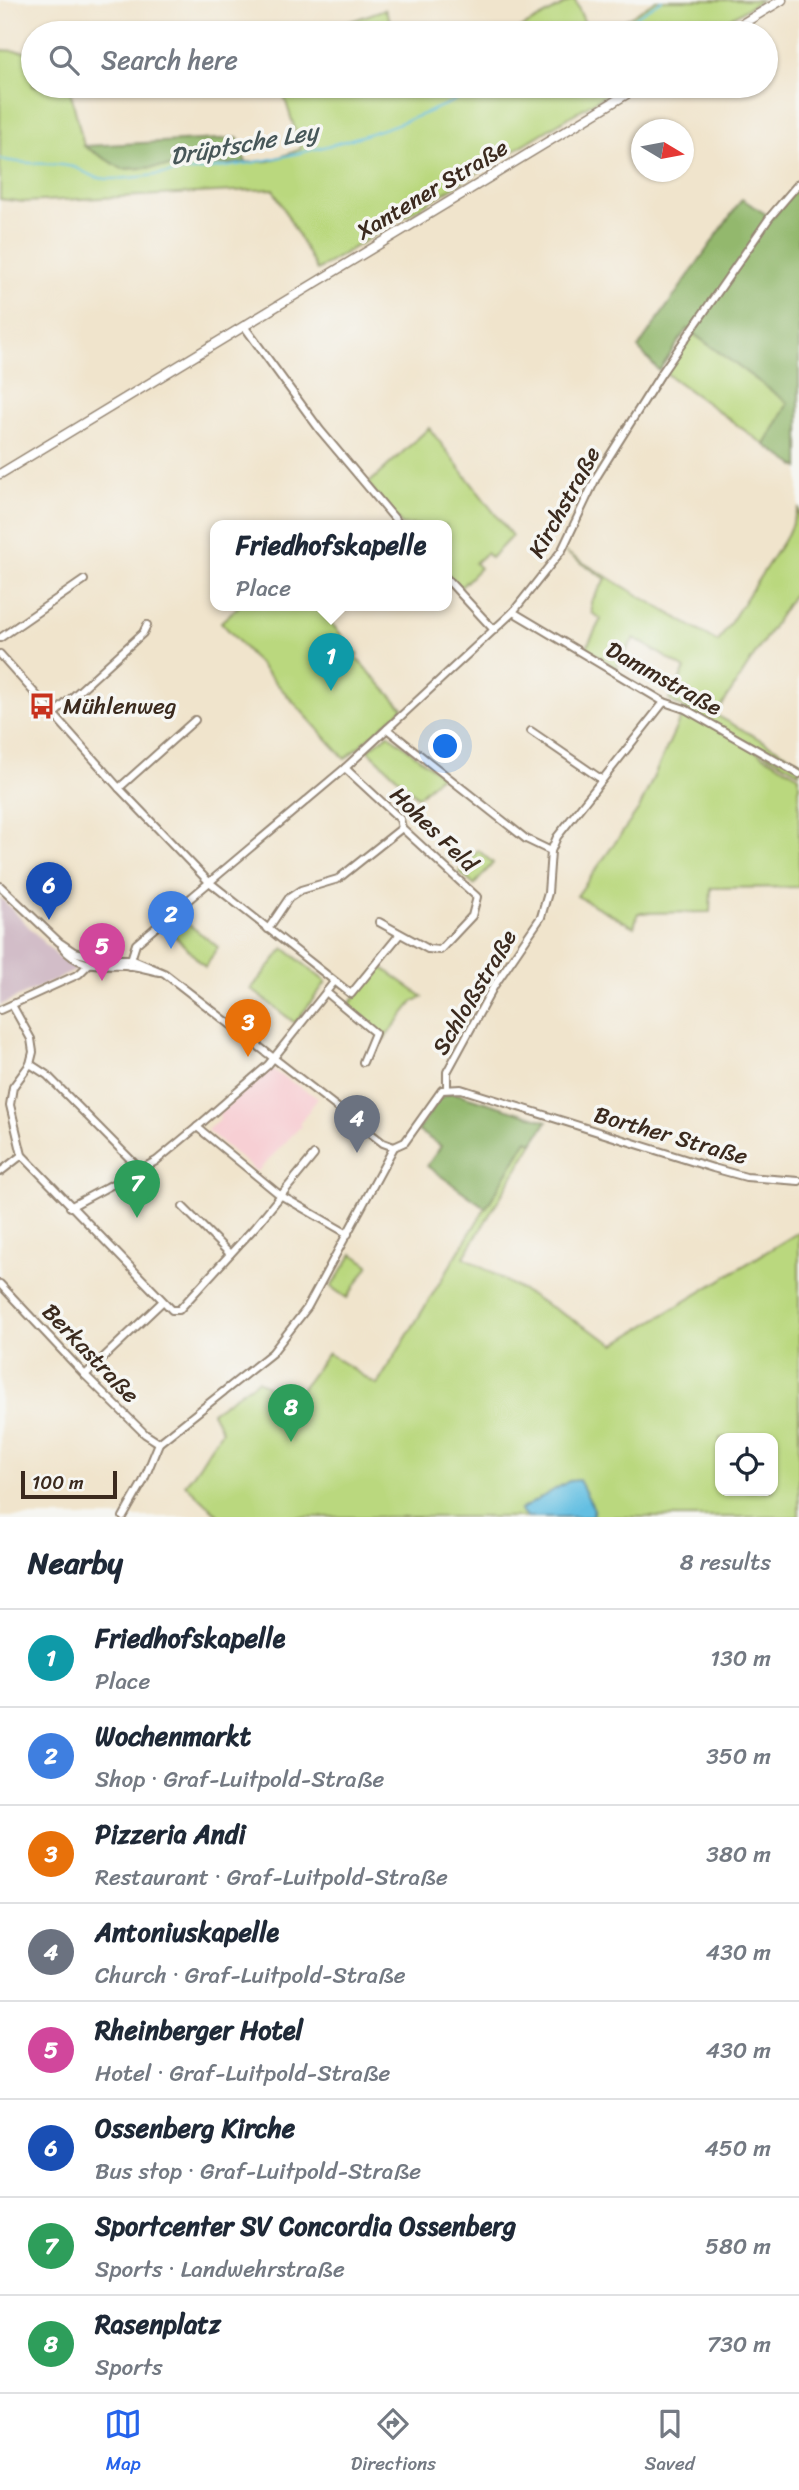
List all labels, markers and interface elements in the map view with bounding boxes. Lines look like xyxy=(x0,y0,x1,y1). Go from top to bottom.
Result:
search box xyxy=(21,21,778,98)
text: Search here xyxy=(101,37,238,83)
icon: search xyxy=(45,41,83,79)
water label: Drüptsche Ley xyxy=(167,110,325,178)
north arrow xyxy=(631,119,694,182)
street label: Xantener Straße xyxy=(347,128,516,252)
street label: Kirchstraße xyxy=(517,439,612,566)
popup xyxy=(210,520,452,611)
text: Friedhofskapelle xyxy=(236,522,426,568)
text: Place xyxy=(236,568,291,609)
street label: Dammstraße xyxy=(598,629,730,727)
pin: 1 xyxy=(308,633,354,691)
place label: Mühlenweg xyxy=(63,686,177,727)
bus stop icon: Mühlenweg xyxy=(27,691,57,721)
your location xyxy=(428,729,462,763)
street label: Hohes Feld xyxy=(380,776,489,884)
pin: 6 xyxy=(26,862,72,920)
pin: 2 xyxy=(148,891,194,949)
street label: Schloßstraße xyxy=(421,921,528,1063)
pin: 5 xyxy=(79,923,125,981)
pin: 3 xyxy=(225,999,271,1057)
street label: Borther Straße xyxy=(589,1094,753,1177)
pin: 4 xyxy=(334,1095,380,1153)
pin: 7 xyxy=(114,1160,160,1218)
street label: Berkastraße xyxy=(32,1293,150,1414)
pin: 8 xyxy=(268,1384,314,1442)
map controls xyxy=(715,1433,778,1496)
button: locate xyxy=(715,1433,778,1496)
text: 100 m xyxy=(32,1466,84,1499)
scale bar xyxy=(21,1468,117,1500)
text: Nearby xyxy=(28,1536,123,1590)
text: 8 results xyxy=(680,1542,771,1583)
text: Friedhofskapelle xyxy=(95,1615,285,1661)
text: 1 xyxy=(46,1638,56,1679)
text: 130 m xyxy=(710,1638,771,1679)
text: Place xyxy=(95,1661,150,1702)
text: Wochenmarkt xyxy=(95,1713,251,1759)
text: 2 xyxy=(44,1736,58,1777)
text: 350 m xyxy=(706,1736,771,1777)
text: Shop · Graf-Luitpold-Straße xyxy=(95,1759,384,1800)
text: Pizzeria Andi xyxy=(95,1811,246,1857)
text: 3 xyxy=(45,1834,57,1875)
text: 380 m xyxy=(706,1834,771,1875)
text: Restaurant · Graf-Luitpold-Straße xyxy=(95,1857,448,1898)
text: Antoniuskapelle xyxy=(95,1909,279,1955)
text: 4 xyxy=(44,1932,58,1973)
text: 430 m xyxy=(706,1932,771,1973)
text: Church · Graf-Luitpold-Straße xyxy=(95,1955,406,1996)
text: Rheinberger Hotel xyxy=(95,2007,303,2053)
text: 5 xyxy=(44,2030,58,2071)
text: 430 m xyxy=(706,2030,771,2071)
text: Hotel · Graf-Luitpold-Straße xyxy=(95,2053,390,2094)
text: Ossenberg Kirche xyxy=(95,2105,295,2151)
text: 6 xyxy=(44,2128,58,2169)
text: 450 m xyxy=(704,2128,771,2169)
text: Bus stop · Graf-Luitpold-Straße xyxy=(95,2151,421,2192)
text: Sportcenter SV Concordia Ossenberg xyxy=(95,2203,516,2249)
text: 7 xyxy=(44,2226,58,2267)
text: 580 m xyxy=(705,2226,771,2267)
text: Sports · Landwehrstraße xyxy=(95,2249,345,2290)
text: Rasenplatz xyxy=(95,2301,221,2347)
text: 8 xyxy=(44,2324,58,2365)
text: 730 m xyxy=(707,2324,771,2365)
text: Sports xyxy=(95,2347,163,2388)
tab: Map xyxy=(104,2405,142,2480)
tab: Directions xyxy=(351,2405,436,2480)
tab: Saved xyxy=(645,2405,695,2480)

